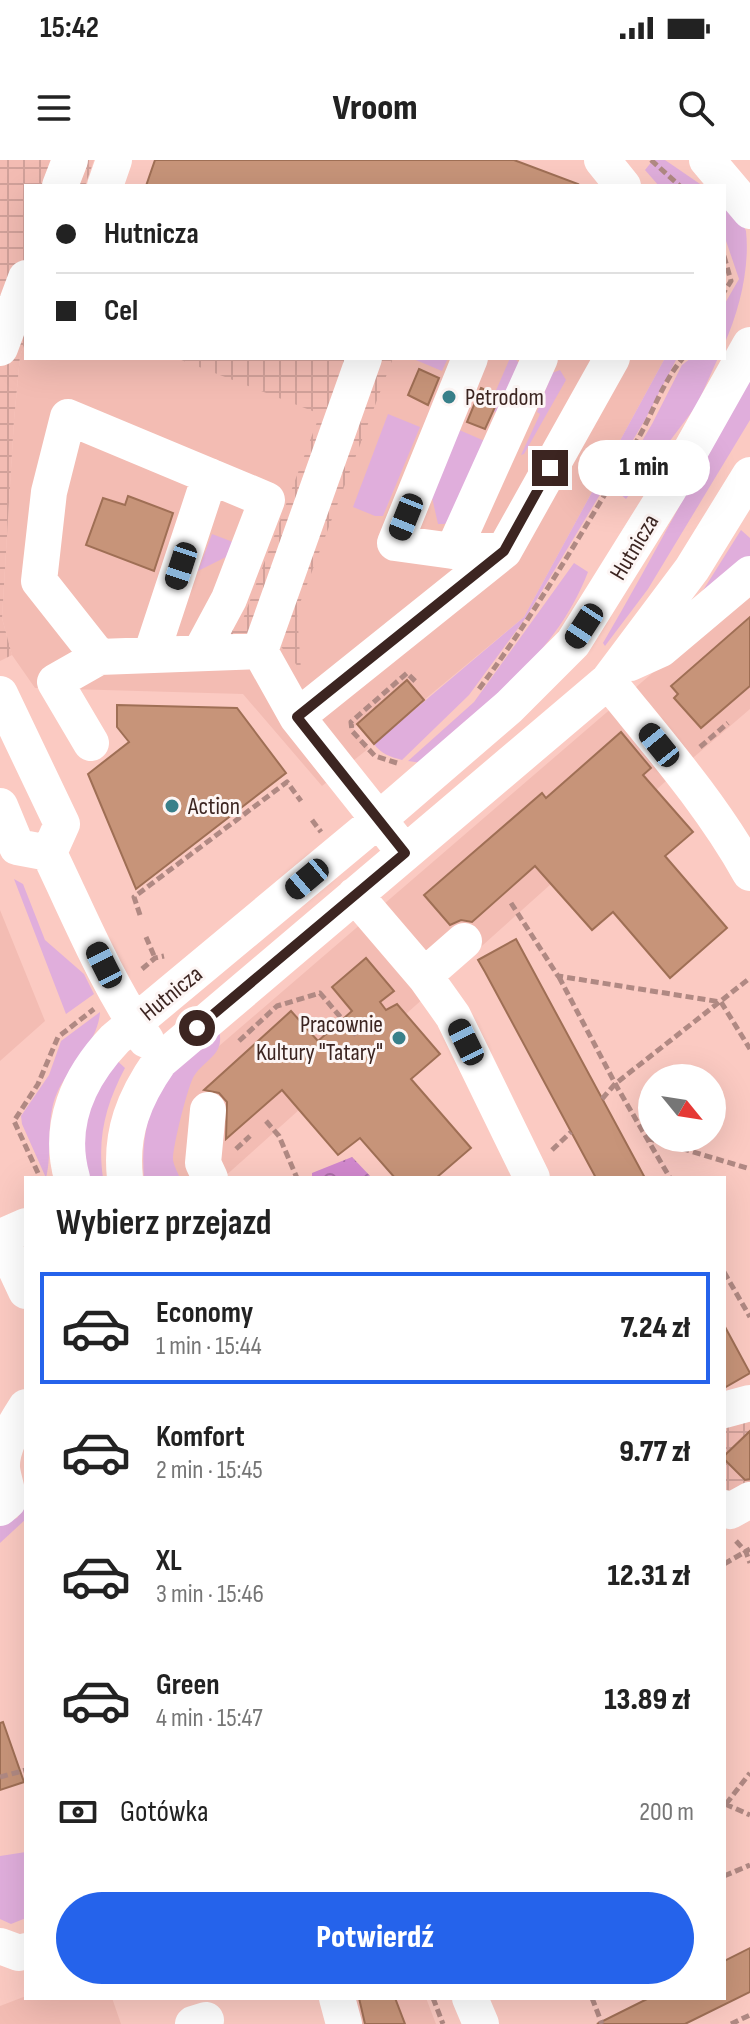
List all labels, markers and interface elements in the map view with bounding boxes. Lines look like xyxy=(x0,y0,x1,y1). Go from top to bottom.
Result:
text: 15:42 xyxy=(40,10,99,46)
icon: menu xyxy=(32,86,76,130)
icon: search xyxy=(674,86,718,130)
text: Vroom xyxy=(333,87,417,130)
text: Hutnicza xyxy=(104,216,199,252)
text: Cel xyxy=(104,293,138,329)
place label: Petrodom xyxy=(465,383,544,412)
marker: Petrodom xyxy=(440,388,458,406)
callout: 1 min xyxy=(578,440,710,496)
route end xyxy=(532,450,568,486)
text: 1 min xyxy=(619,452,669,483)
car xyxy=(386,490,426,544)
street label: Hutnicza xyxy=(604,509,665,585)
car xyxy=(162,539,200,593)
car xyxy=(561,599,607,653)
car xyxy=(635,719,683,771)
place label: Action xyxy=(187,792,240,821)
marker: Action xyxy=(163,797,181,815)
car xyxy=(281,854,333,904)
car xyxy=(82,938,126,992)
street label: Hutnicza xyxy=(134,960,208,1027)
route start xyxy=(179,1010,215,1046)
place label: Pracownie Kultury "Tatary" xyxy=(256,1010,383,1067)
car xyxy=(445,1015,487,1069)
marker: Pracownie Kultury "Tatary" xyxy=(390,1029,408,1047)
north arrow xyxy=(638,1064,726,1152)
map controls xyxy=(638,1064,726,1152)
text: Wybierz przejazd xyxy=(56,1202,272,1245)
icon: car xyxy=(60,1292,132,1364)
text: Economy xyxy=(156,1295,253,1331)
text: 7.24 zł xyxy=(621,1310,690,1346)
text: 1 min · 15:44 xyxy=(156,1331,262,1362)
icon: car xyxy=(60,1416,132,1488)
text: Komfort xyxy=(156,1419,245,1455)
text: 9.77 zł xyxy=(619,1434,690,1470)
text: 2 min · 15:45 xyxy=(156,1455,263,1486)
icon: car xyxy=(60,1540,132,1612)
text: XL xyxy=(156,1543,182,1579)
text: 12.31 zł xyxy=(607,1558,690,1594)
text: 3 min · 15:46 xyxy=(156,1579,264,1610)
icon: car xyxy=(60,1664,132,1736)
text: Green xyxy=(156,1667,220,1703)
text: 13.89 zł xyxy=(604,1682,690,1718)
text: 4 min · 15:47 xyxy=(156,1703,263,1734)
icon: cash xyxy=(56,1790,100,1834)
text: Gotówka xyxy=(120,1794,209,1830)
text: 200 m xyxy=(639,1797,694,1828)
button: Potwierdź xyxy=(56,1892,694,1984)

